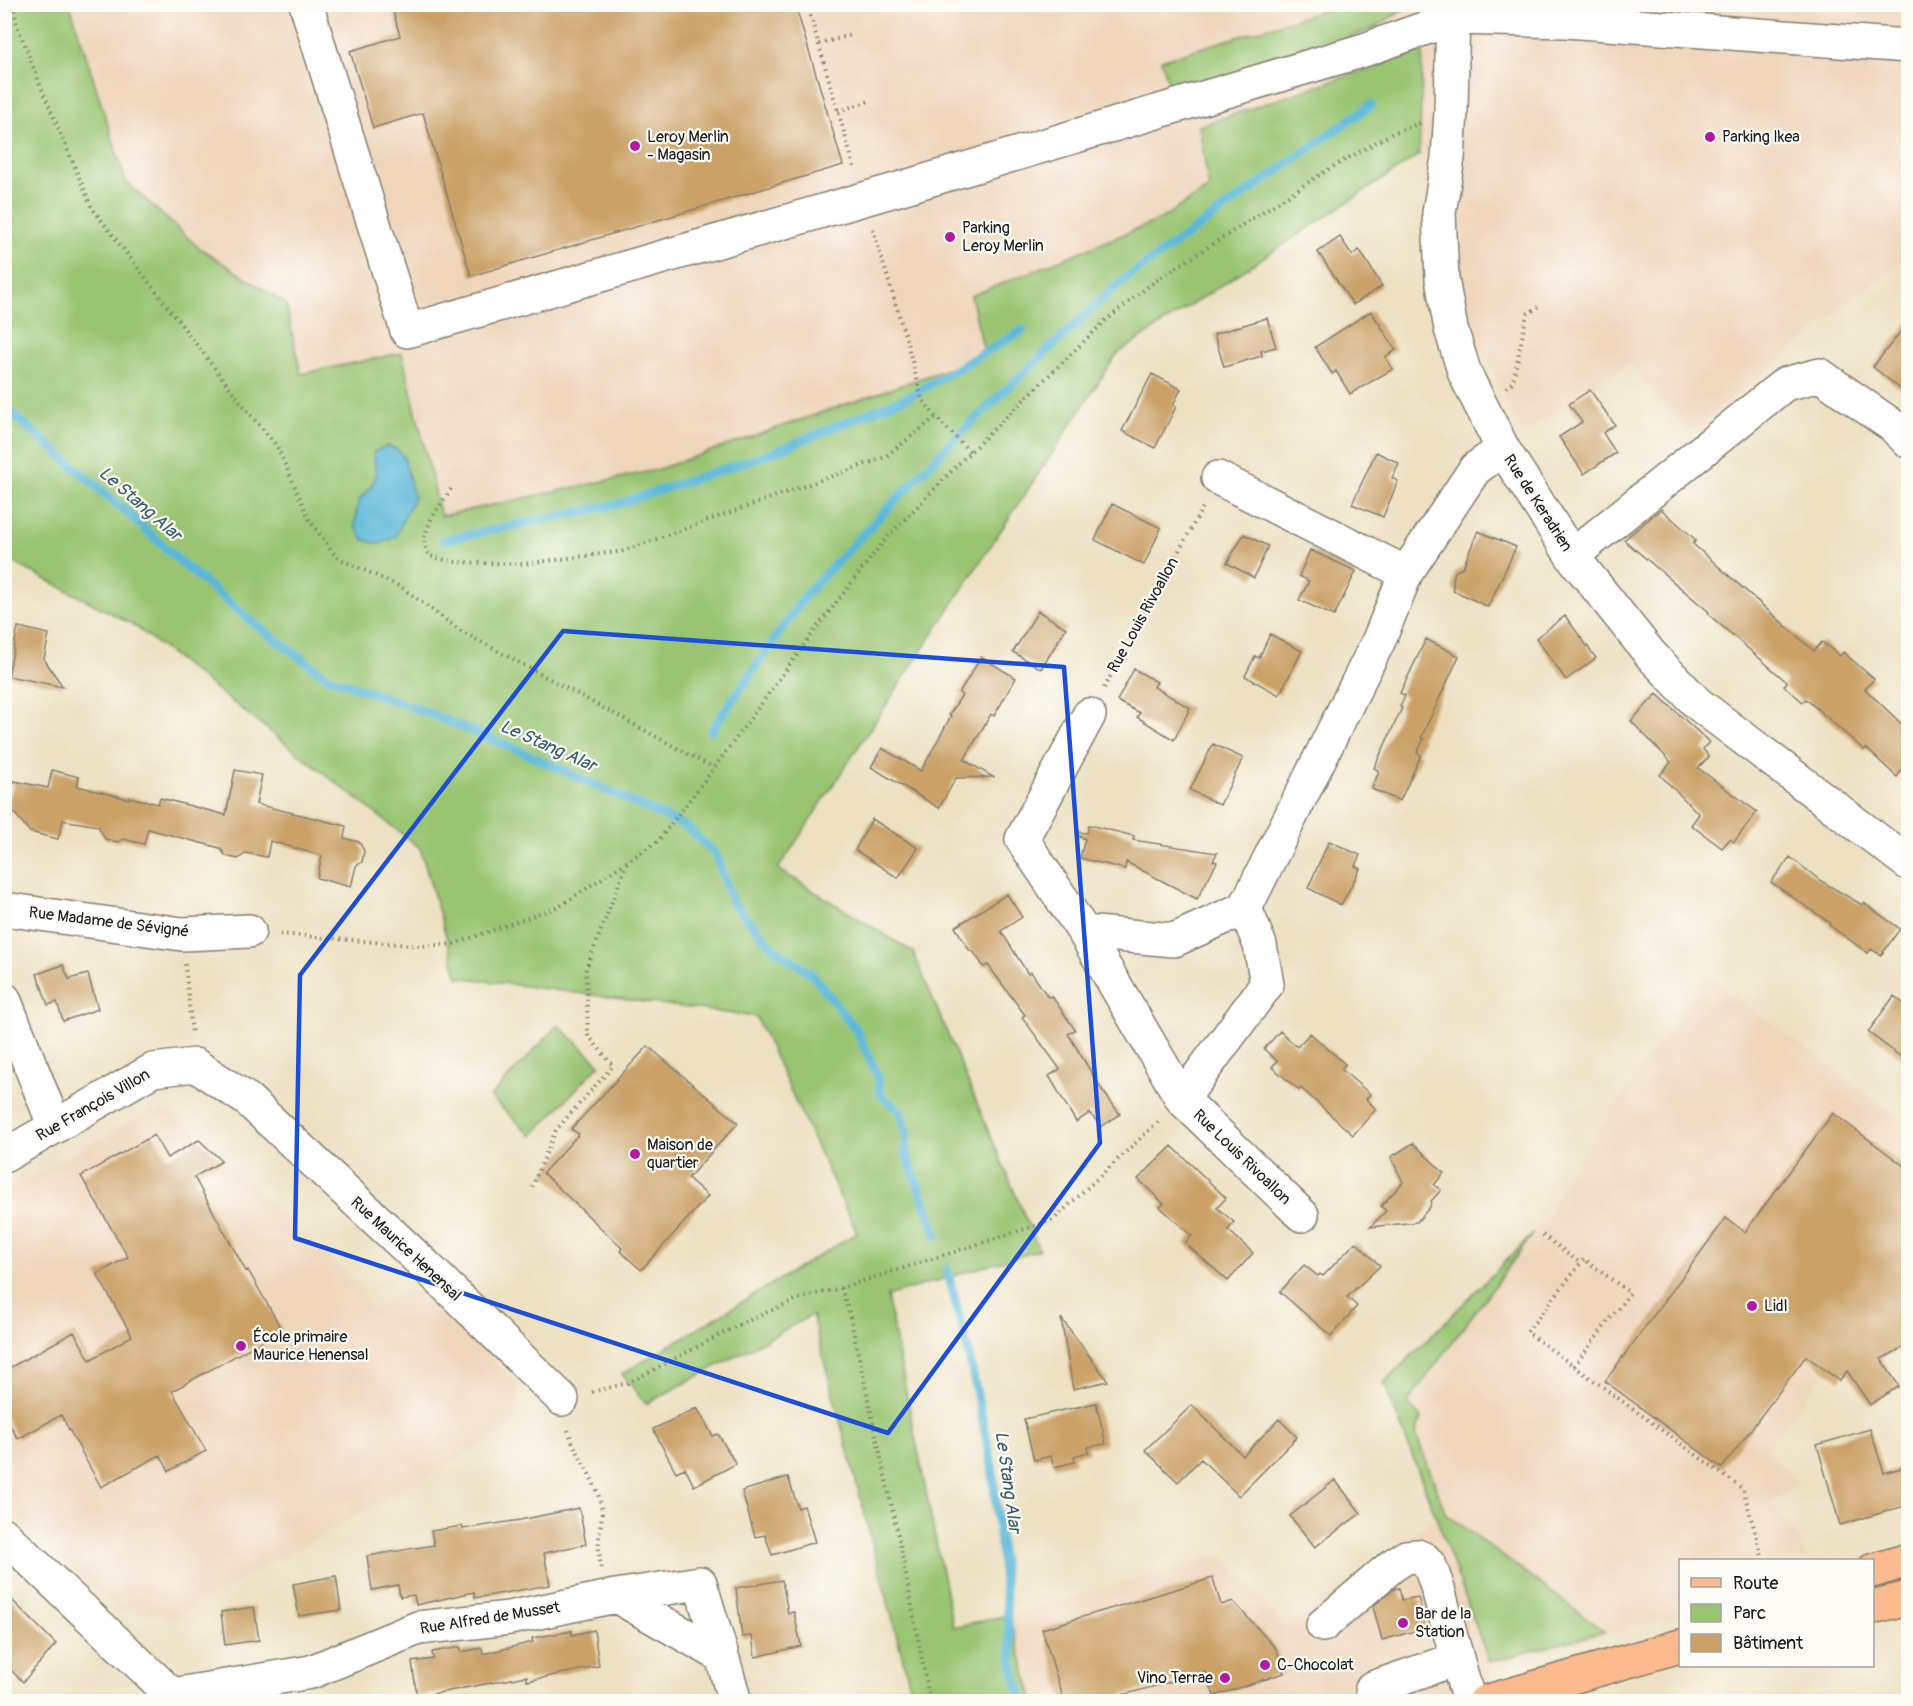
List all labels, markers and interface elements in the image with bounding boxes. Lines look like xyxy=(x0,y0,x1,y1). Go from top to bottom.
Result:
place label: Leroy Merlin - Magasin xyxy=(647,127,729,165)
place label: Parking Ikea xyxy=(1722,127,1800,147)
marker: Parking Ikea xyxy=(1703,130,1717,144)
marker: Leroy Merlin - Magasin xyxy=(628,139,642,153)
place label: Parking Leroy Merlin xyxy=(962,218,1044,256)
marker: Parking Leroy Merlin xyxy=(943,230,957,244)
street label: Rue de Keradrien xyxy=(1499,451,1577,555)
water label: Le Stang Alar xyxy=(94,462,188,548)
street label: Rue Louis Rivoallon xyxy=(1103,554,1183,676)
water label: Le Stang Alar xyxy=(497,715,602,778)
street label: Rue Madame de Sévigné xyxy=(28,902,190,942)
street label: Rue François Villon xyxy=(33,1064,153,1146)
street label: Rue Louis Rivoallon xyxy=(1189,1105,1295,1209)
place label: Maison de quartier xyxy=(647,1135,713,1173)
marker: Maison de quartier xyxy=(628,1147,642,1161)
street label: Rue Maurice Henensal xyxy=(346,1193,466,1305)
place label: Lidl xyxy=(1764,1296,1788,1316)
marker: Lidl xyxy=(1745,1299,1759,1313)
place label: École primaire Maurice Henensal xyxy=(253,1327,369,1365)
marker: École primaire Maurice Henensal xyxy=(234,1339,248,1353)
water label: Le Stang Alar xyxy=(989,1430,1027,1537)
legend xyxy=(1679,1559,1874,1667)
text: Route xyxy=(1733,1572,1778,1595)
street label: Rue Alfred de Musset xyxy=(419,1597,562,1639)
text: Parc xyxy=(1733,1602,1766,1625)
place label: Bar de la Station xyxy=(1415,1604,1471,1642)
marker: Bar de la Station xyxy=(1396,1616,1410,1630)
text: Bâtiment xyxy=(1733,1632,1804,1655)
place label: C-Chocolat xyxy=(1277,1655,1354,1675)
marker: C-Chocolat xyxy=(1258,1658,1272,1672)
place label: Vino Terrae xyxy=(1137,1668,1213,1688)
marker: Vino Terrae xyxy=(1218,1671,1232,1685)

